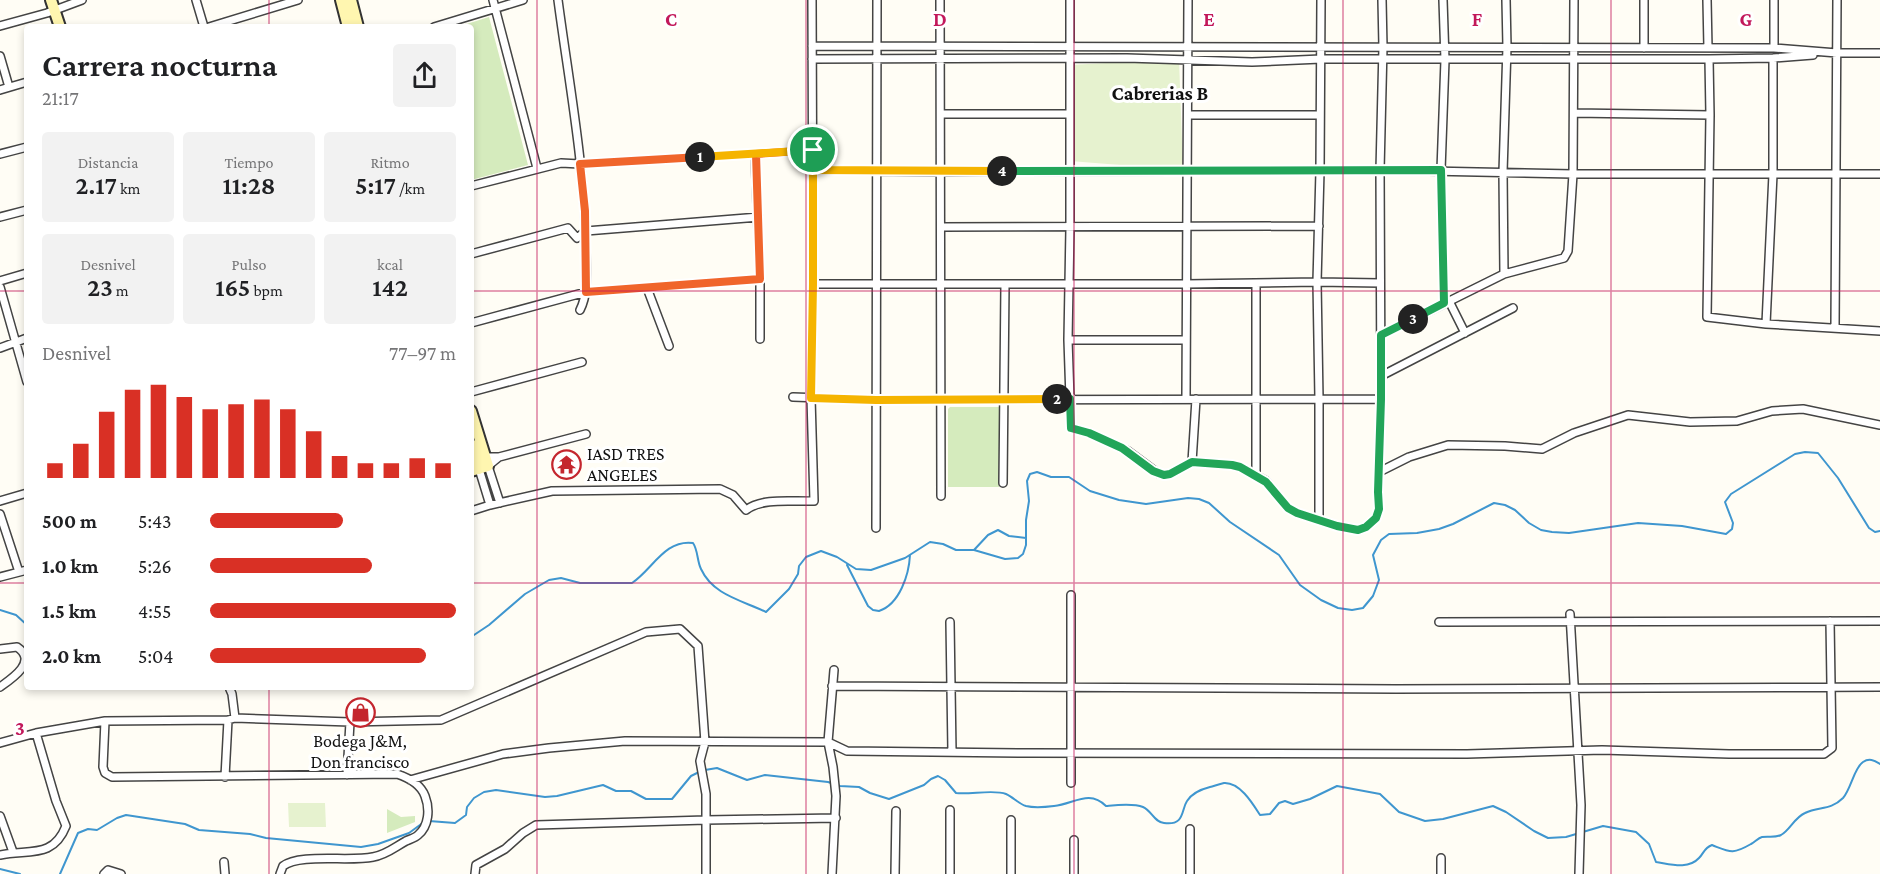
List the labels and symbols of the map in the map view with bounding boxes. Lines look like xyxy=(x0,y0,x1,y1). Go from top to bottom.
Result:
text: C xyxy=(665,8,677,30)
text: D xyxy=(933,8,947,30)
text: E xyxy=(1203,8,1215,30)
text: F xyxy=(1472,8,1483,30)
text: G xyxy=(1740,8,1753,30)
district label: Cabrerias B xyxy=(1112,82,1208,104)
pin xyxy=(787,124,838,175)
pin: 1 xyxy=(685,142,715,172)
pin: 4 xyxy=(987,156,1017,186)
pin: 3 xyxy=(1398,304,1428,334)
pin: 2 xyxy=(1042,384,1072,414)
place label: IASD TRES ANGELES xyxy=(587,444,664,485)
temple icon: IASD TRES ANGELES xyxy=(550,448,582,480)
shop icon: Bodega J&M, Don francisco xyxy=(344,696,376,728)
text: 3 xyxy=(15,717,25,739)
place label: Bodega J&M, Don francisco xyxy=(311,731,410,772)

